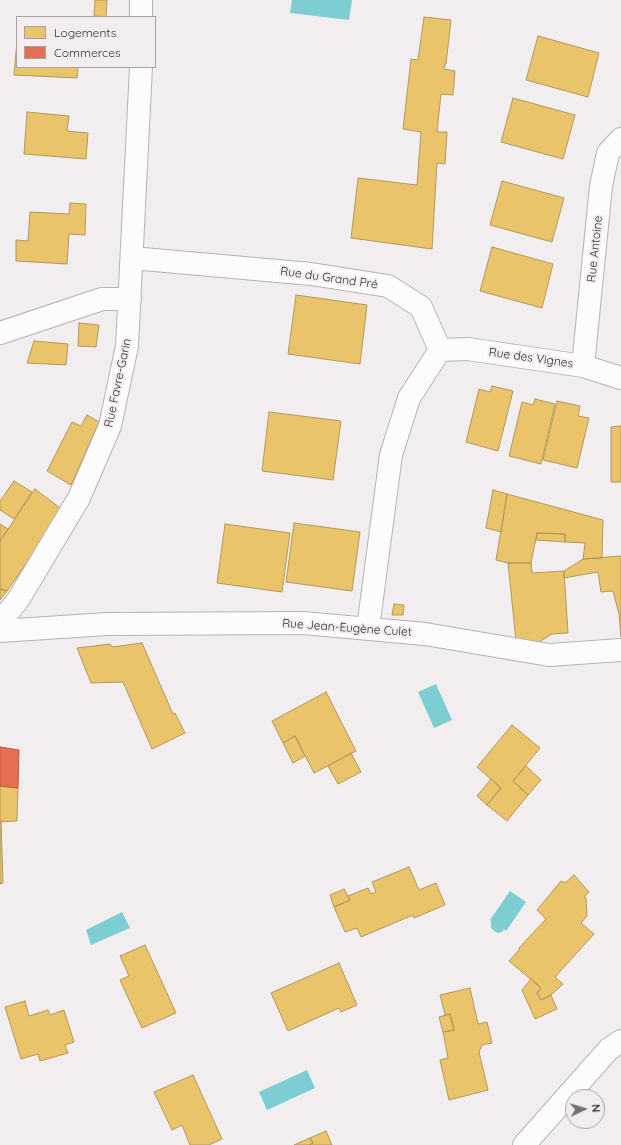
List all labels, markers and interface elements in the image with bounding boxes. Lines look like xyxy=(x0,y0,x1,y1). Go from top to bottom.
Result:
legend xyxy=(16,16,156,68)
text: Logements xyxy=(54,25,116,40)
text: Commerces xyxy=(54,45,121,60)
street label: Rue Antoine xyxy=(584,215,606,283)
street label: Rue du Grand Pré xyxy=(279,264,379,292)
street label: Rue Favre-Garin xyxy=(102,337,134,429)
street label: Rue des Vignes xyxy=(488,345,574,371)
street label: Rue Jean-Eugène Culet xyxy=(282,616,412,640)
north arrow xyxy=(565,1089,605,1129)
text: N xyxy=(589,1104,603,1113)

